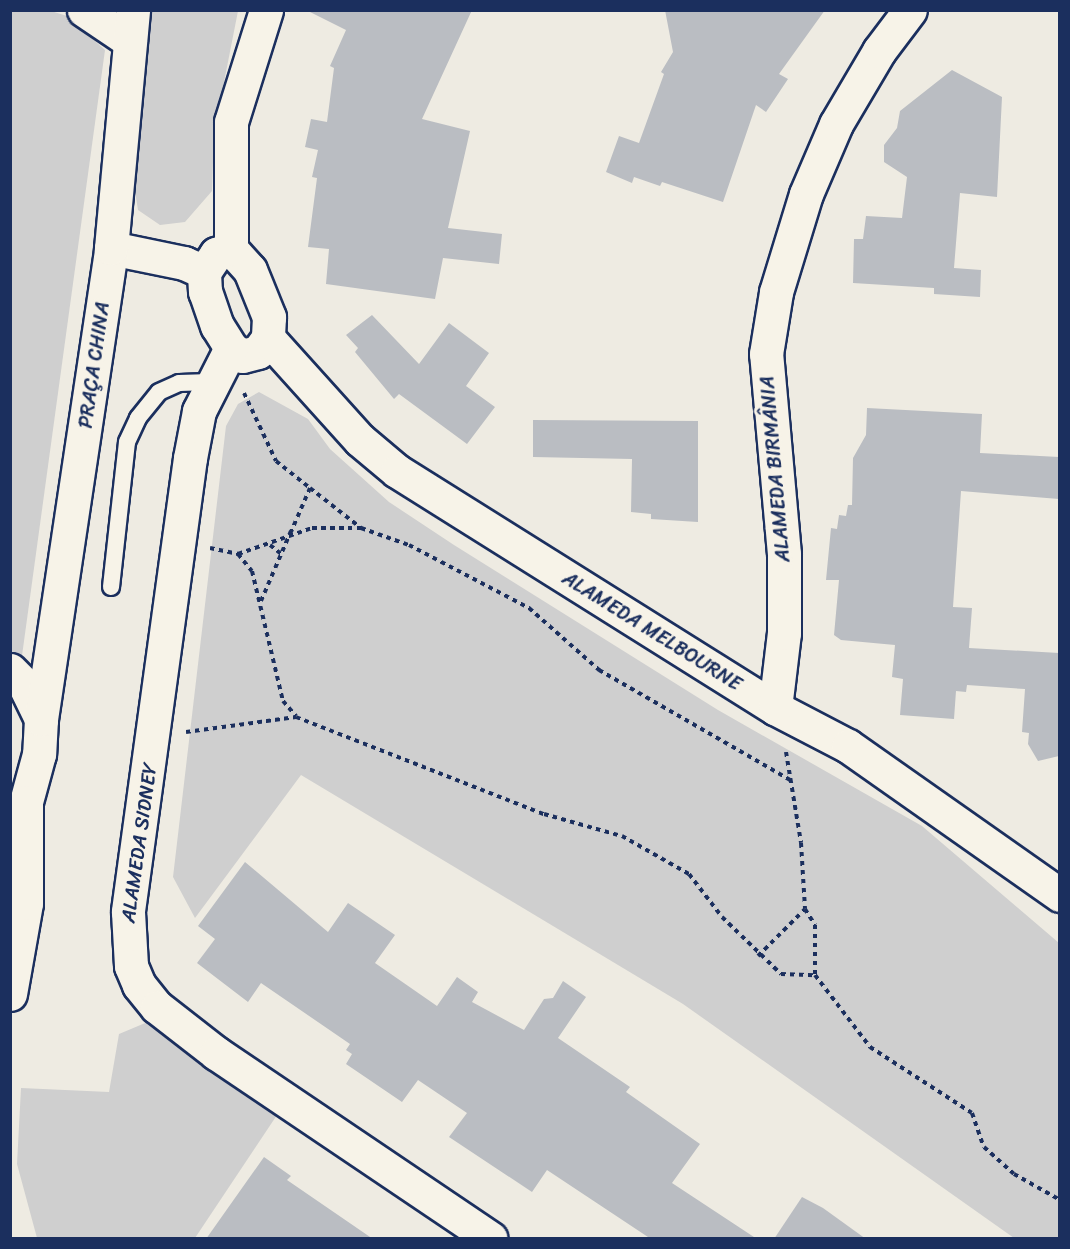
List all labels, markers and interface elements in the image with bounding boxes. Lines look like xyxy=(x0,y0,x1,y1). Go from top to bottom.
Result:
street label: PRAÇA CHINA xyxy=(73,299,115,431)
street label: ALAMEDA BIRMÂNIA xyxy=(755,374,795,564)
street label: ALAMEDA MELBOURNE xyxy=(558,566,746,696)
street label: ALAMEDA SIDNEY xyxy=(116,761,162,925)

